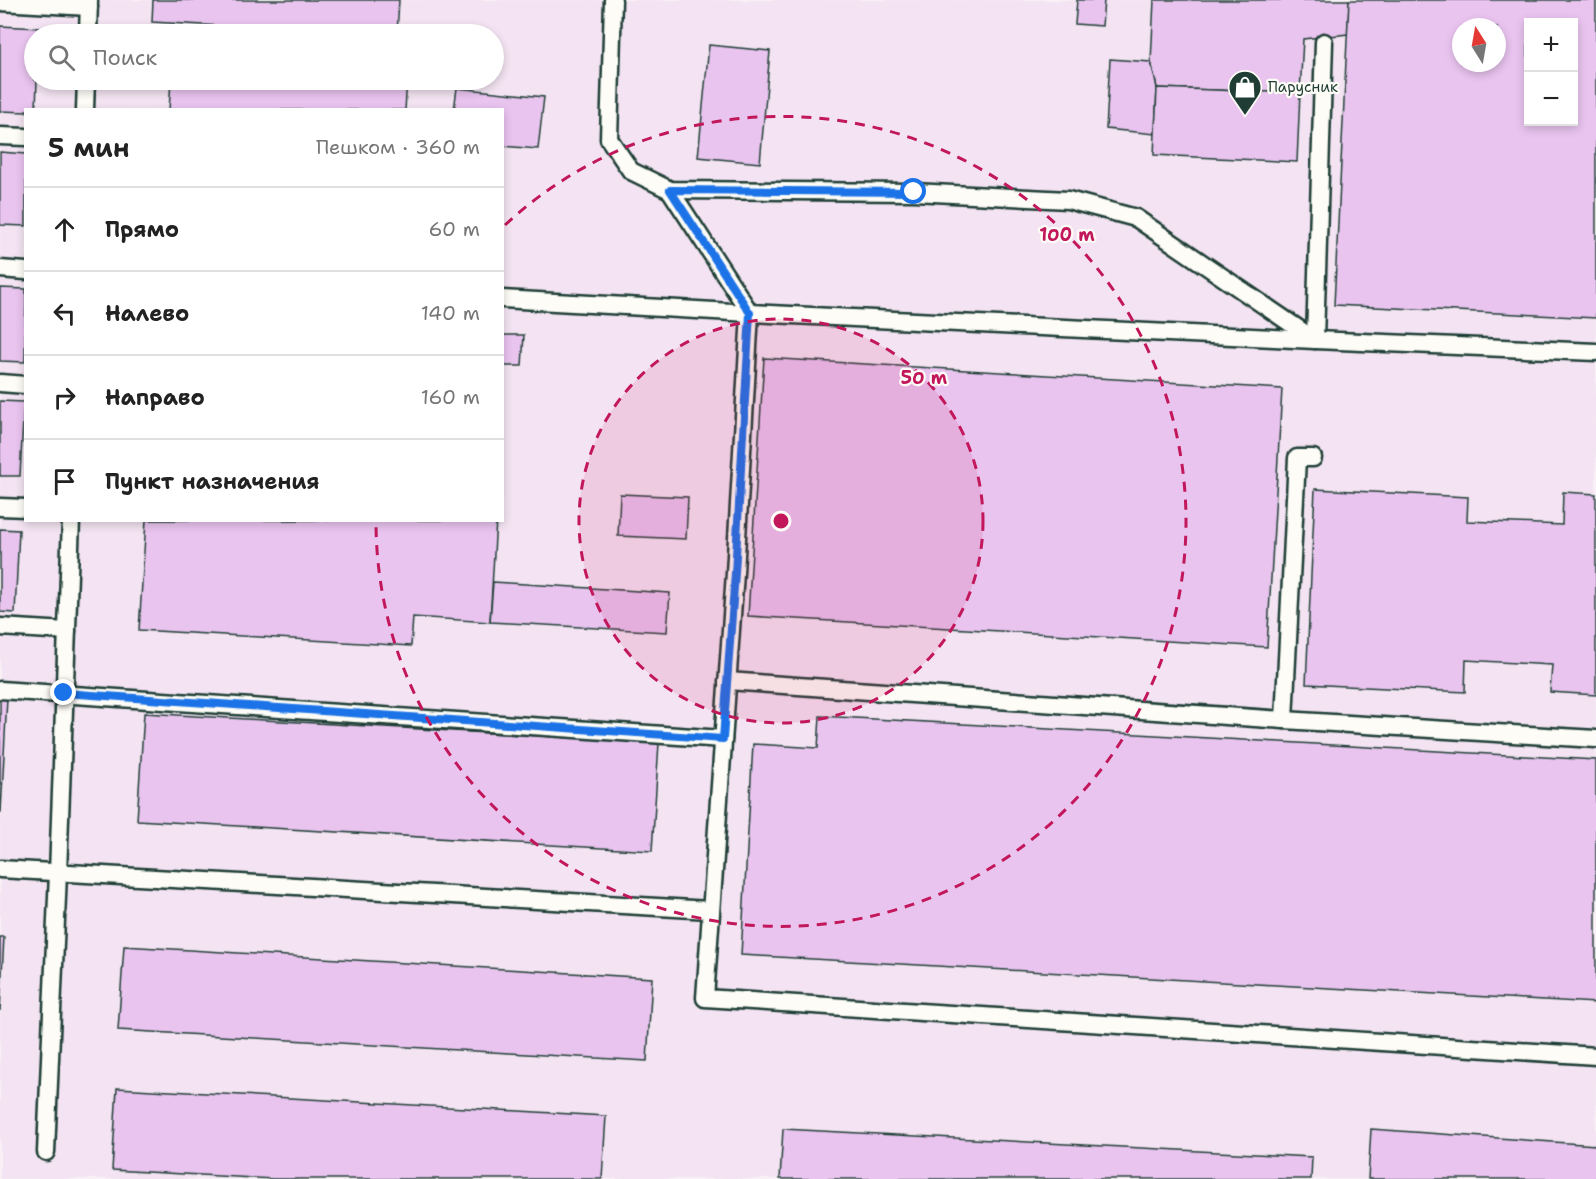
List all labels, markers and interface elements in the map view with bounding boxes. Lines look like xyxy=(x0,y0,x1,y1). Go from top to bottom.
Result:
north arrow xyxy=(1452,18,1506,72)
map controls xyxy=(1524,18,1578,126)
button: + xyxy=(1524,18,1578,72)
search box xyxy=(24,24,504,90)
icon: search xyxy=(45,41,78,74)
text: Поиск xyxy=(93,43,157,72)
shop icon: Парусник xyxy=(1227,69,1263,116)
button: − xyxy=(1524,72,1578,126)
place label: Парусник xyxy=(1268,77,1338,97)
text: 5 мин xyxy=(48,130,129,165)
text: Пешком · 360 m xyxy=(316,134,480,160)
route start xyxy=(900,178,926,204)
icon: ahead xyxy=(48,213,81,246)
text: Прямо xyxy=(105,215,179,244)
text: 60 m xyxy=(428,216,480,242)
text: 100 m xyxy=(1039,223,1095,247)
icon: left xyxy=(48,297,81,330)
text: Налево xyxy=(105,299,189,328)
text: 140 m xyxy=(421,300,480,326)
text: 50 m xyxy=(901,366,948,390)
icon: right xyxy=(48,381,81,414)
text: Направо xyxy=(105,383,205,412)
text: 160 m xyxy=(421,384,480,410)
icon: arrive xyxy=(48,465,81,498)
text: Пункт назначения xyxy=(105,467,319,496)
centre of rings xyxy=(771,511,791,531)
route end xyxy=(50,679,76,705)

